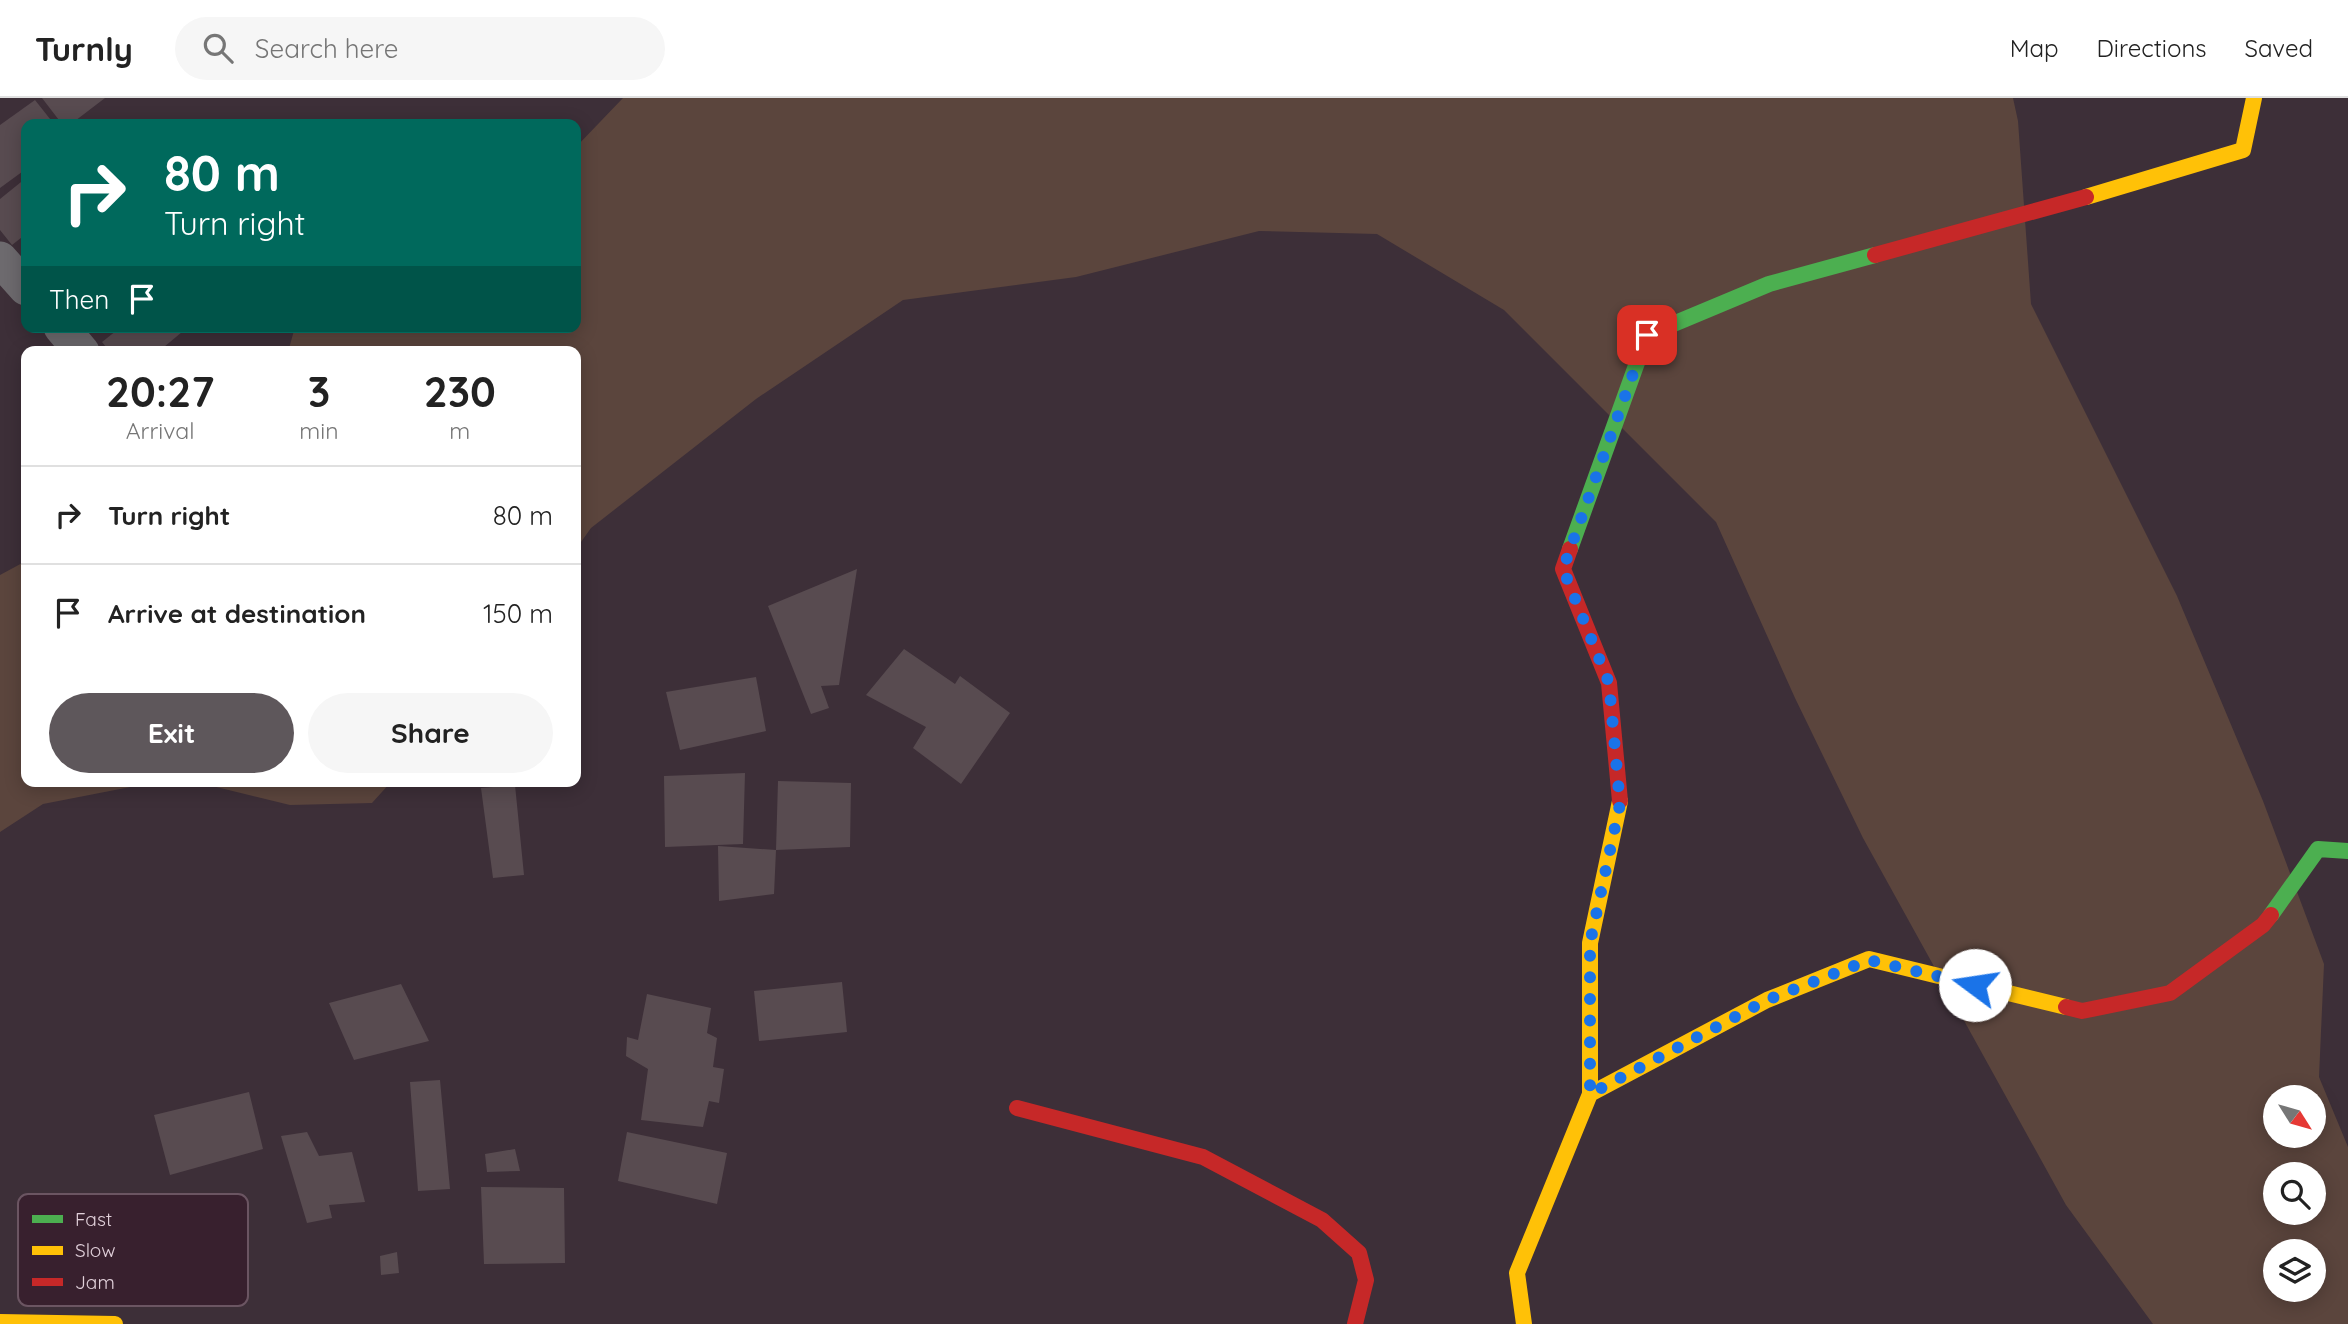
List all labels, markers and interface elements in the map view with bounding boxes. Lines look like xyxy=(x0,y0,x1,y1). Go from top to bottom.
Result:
search box xyxy=(175,17,665,80)
text: Turnly xyxy=(35,28,133,69)
icon: search xyxy=(199,29,237,67)
text: Search here xyxy=(255,32,398,65)
text: Map xyxy=(2010,33,2059,63)
text: Directions xyxy=(2097,33,2207,63)
text: Saved xyxy=(2245,33,2313,63)
text: 80 m xyxy=(164,142,280,203)
icon: right xyxy=(49,147,140,238)
text: Turn right xyxy=(164,203,305,243)
icon: arrive xyxy=(123,280,161,318)
text: Then xyxy=(49,283,109,316)
pin xyxy=(1617,305,1677,365)
icon: arrive xyxy=(1628,316,1666,354)
text: 20:27 xyxy=(106,365,214,418)
text: 3 xyxy=(308,365,330,418)
text: 230 xyxy=(424,365,496,418)
text: Arrival xyxy=(126,416,195,445)
text: min xyxy=(299,416,339,445)
text: m xyxy=(449,416,470,445)
icon: right xyxy=(49,496,87,534)
text: Turn right xyxy=(108,499,230,532)
text: 80 m xyxy=(493,499,553,532)
icon: arrive xyxy=(49,594,87,632)
text: Arrive at destination xyxy=(108,597,366,630)
text: 150 m xyxy=(483,597,553,630)
button: Exit xyxy=(49,693,294,773)
button: Share xyxy=(308,693,553,773)
position arrow xyxy=(1938,948,2012,1022)
north arrow xyxy=(2263,1085,2326,1148)
map controls xyxy=(2263,1085,2326,1302)
button: search xyxy=(2263,1162,2326,1225)
legend xyxy=(18,1194,248,1306)
text: Fast xyxy=(75,1207,112,1231)
text: Slow xyxy=(75,1238,116,1262)
button: layers xyxy=(2263,1239,2326,1302)
text: Jam xyxy=(75,1270,115,1294)

